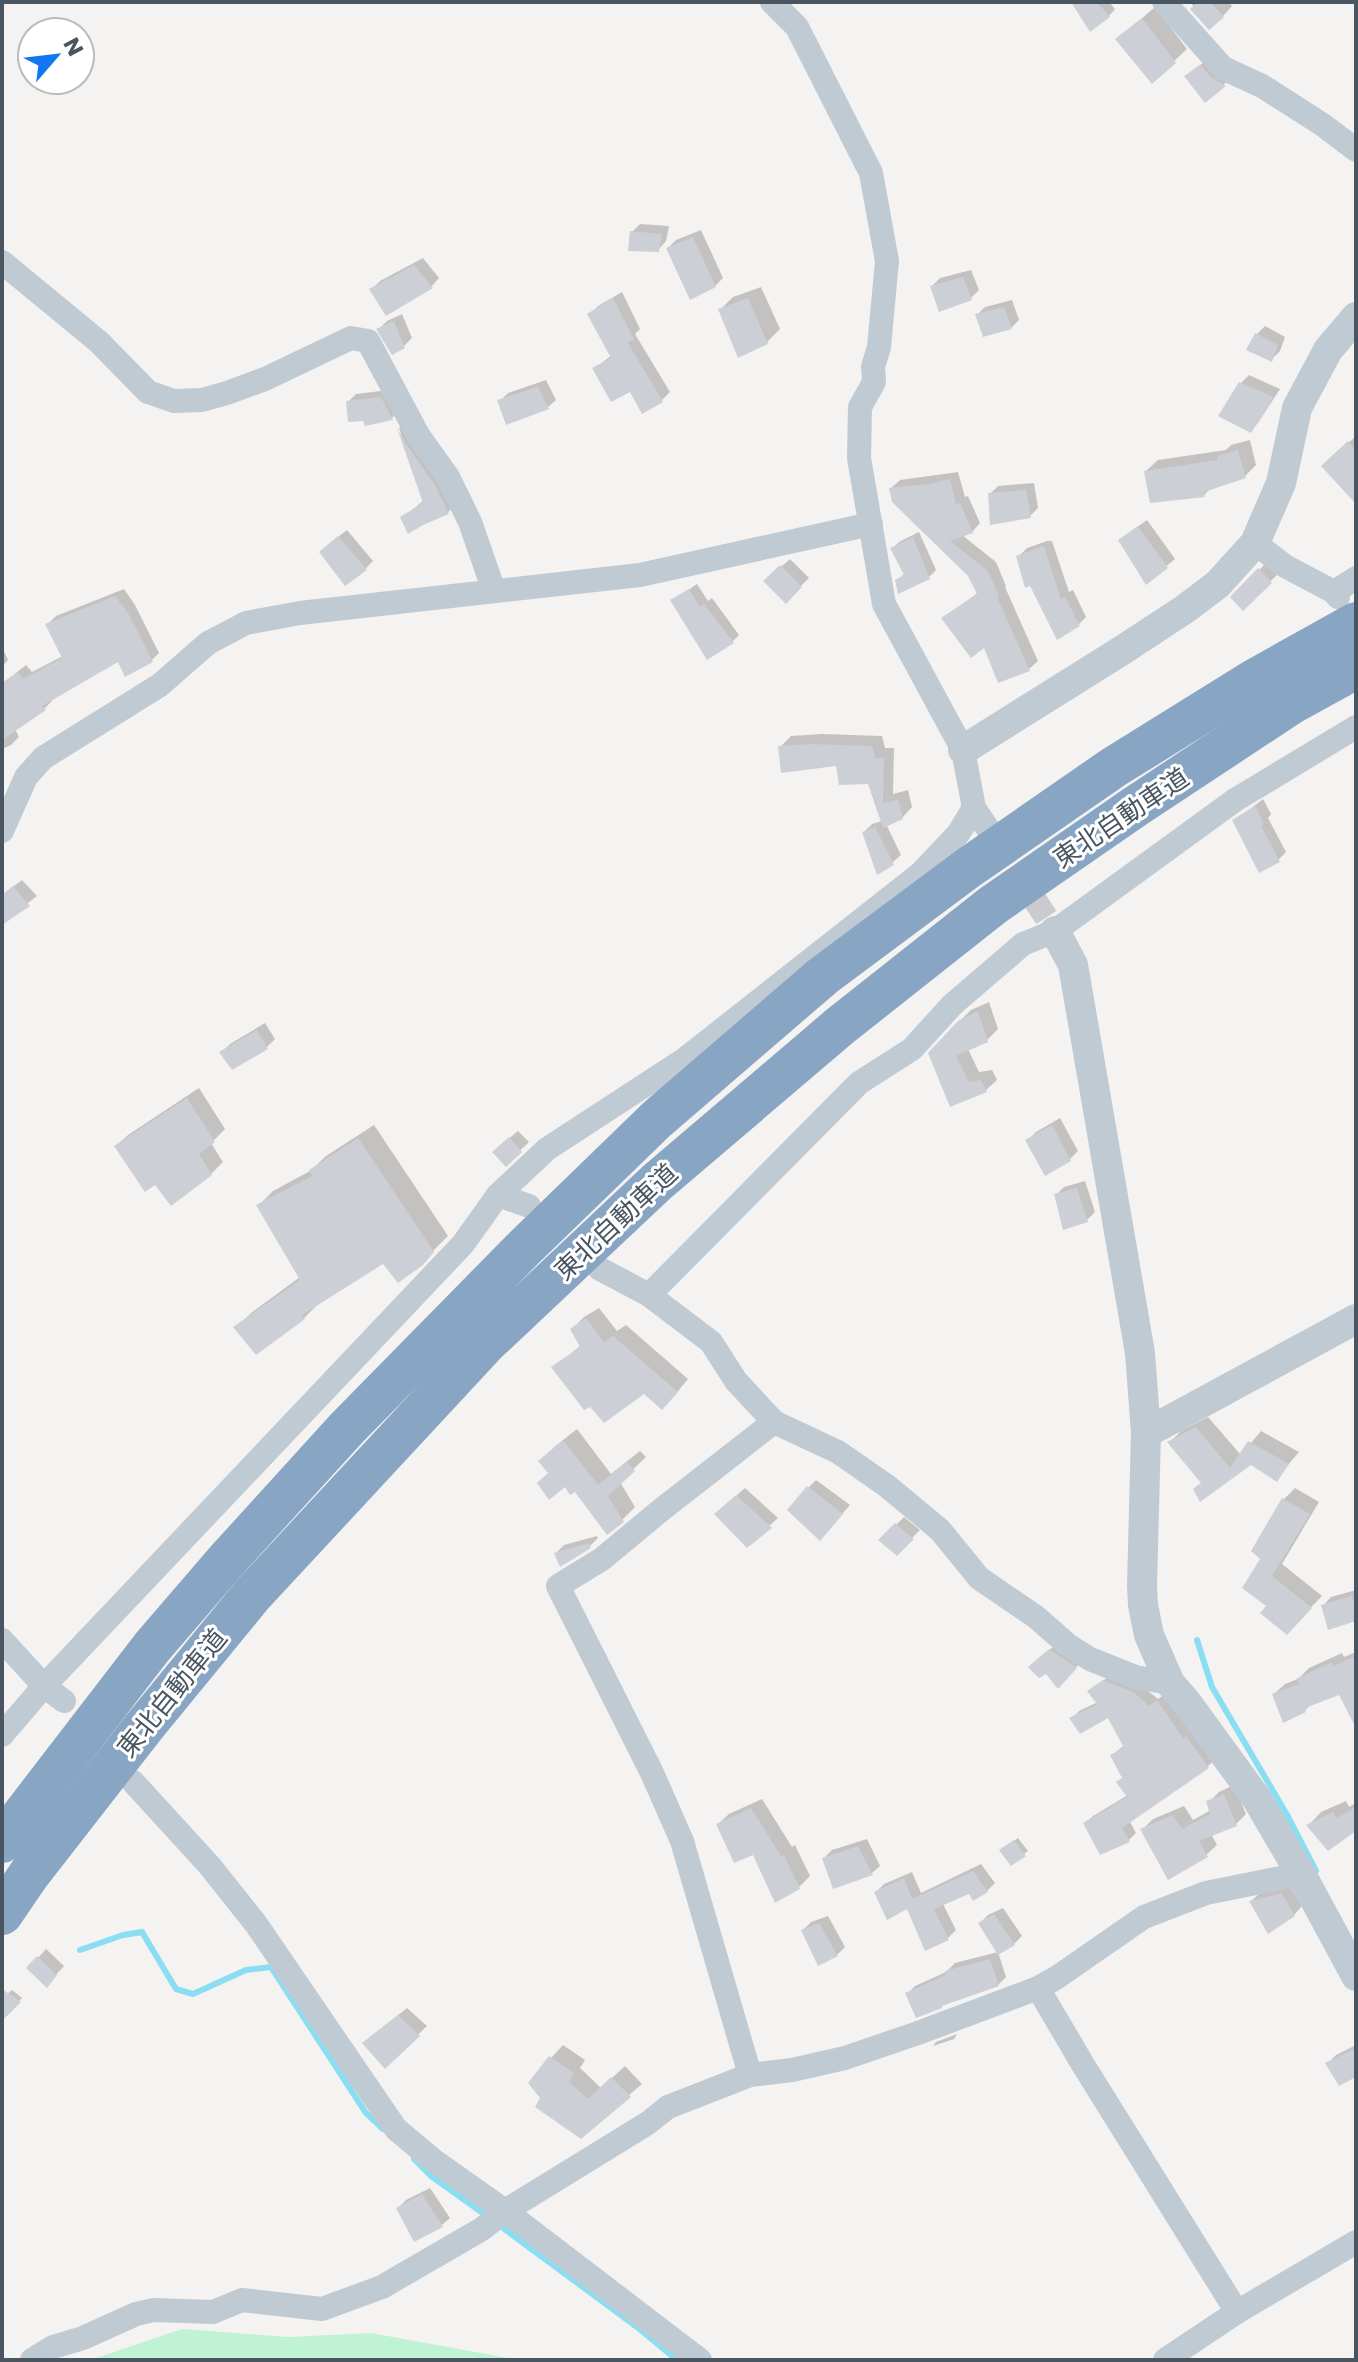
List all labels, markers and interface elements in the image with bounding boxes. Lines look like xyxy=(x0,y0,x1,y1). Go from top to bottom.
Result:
north arrow xyxy=(16,16,96,96)
text: N xyxy=(56,32,91,61)
street label: 東北自動車道 xyxy=(1046,759,1196,877)
street label: 東北自動車道 xyxy=(547,1156,685,1288)
street label: 東北自動車道 xyxy=(109,1621,235,1765)

